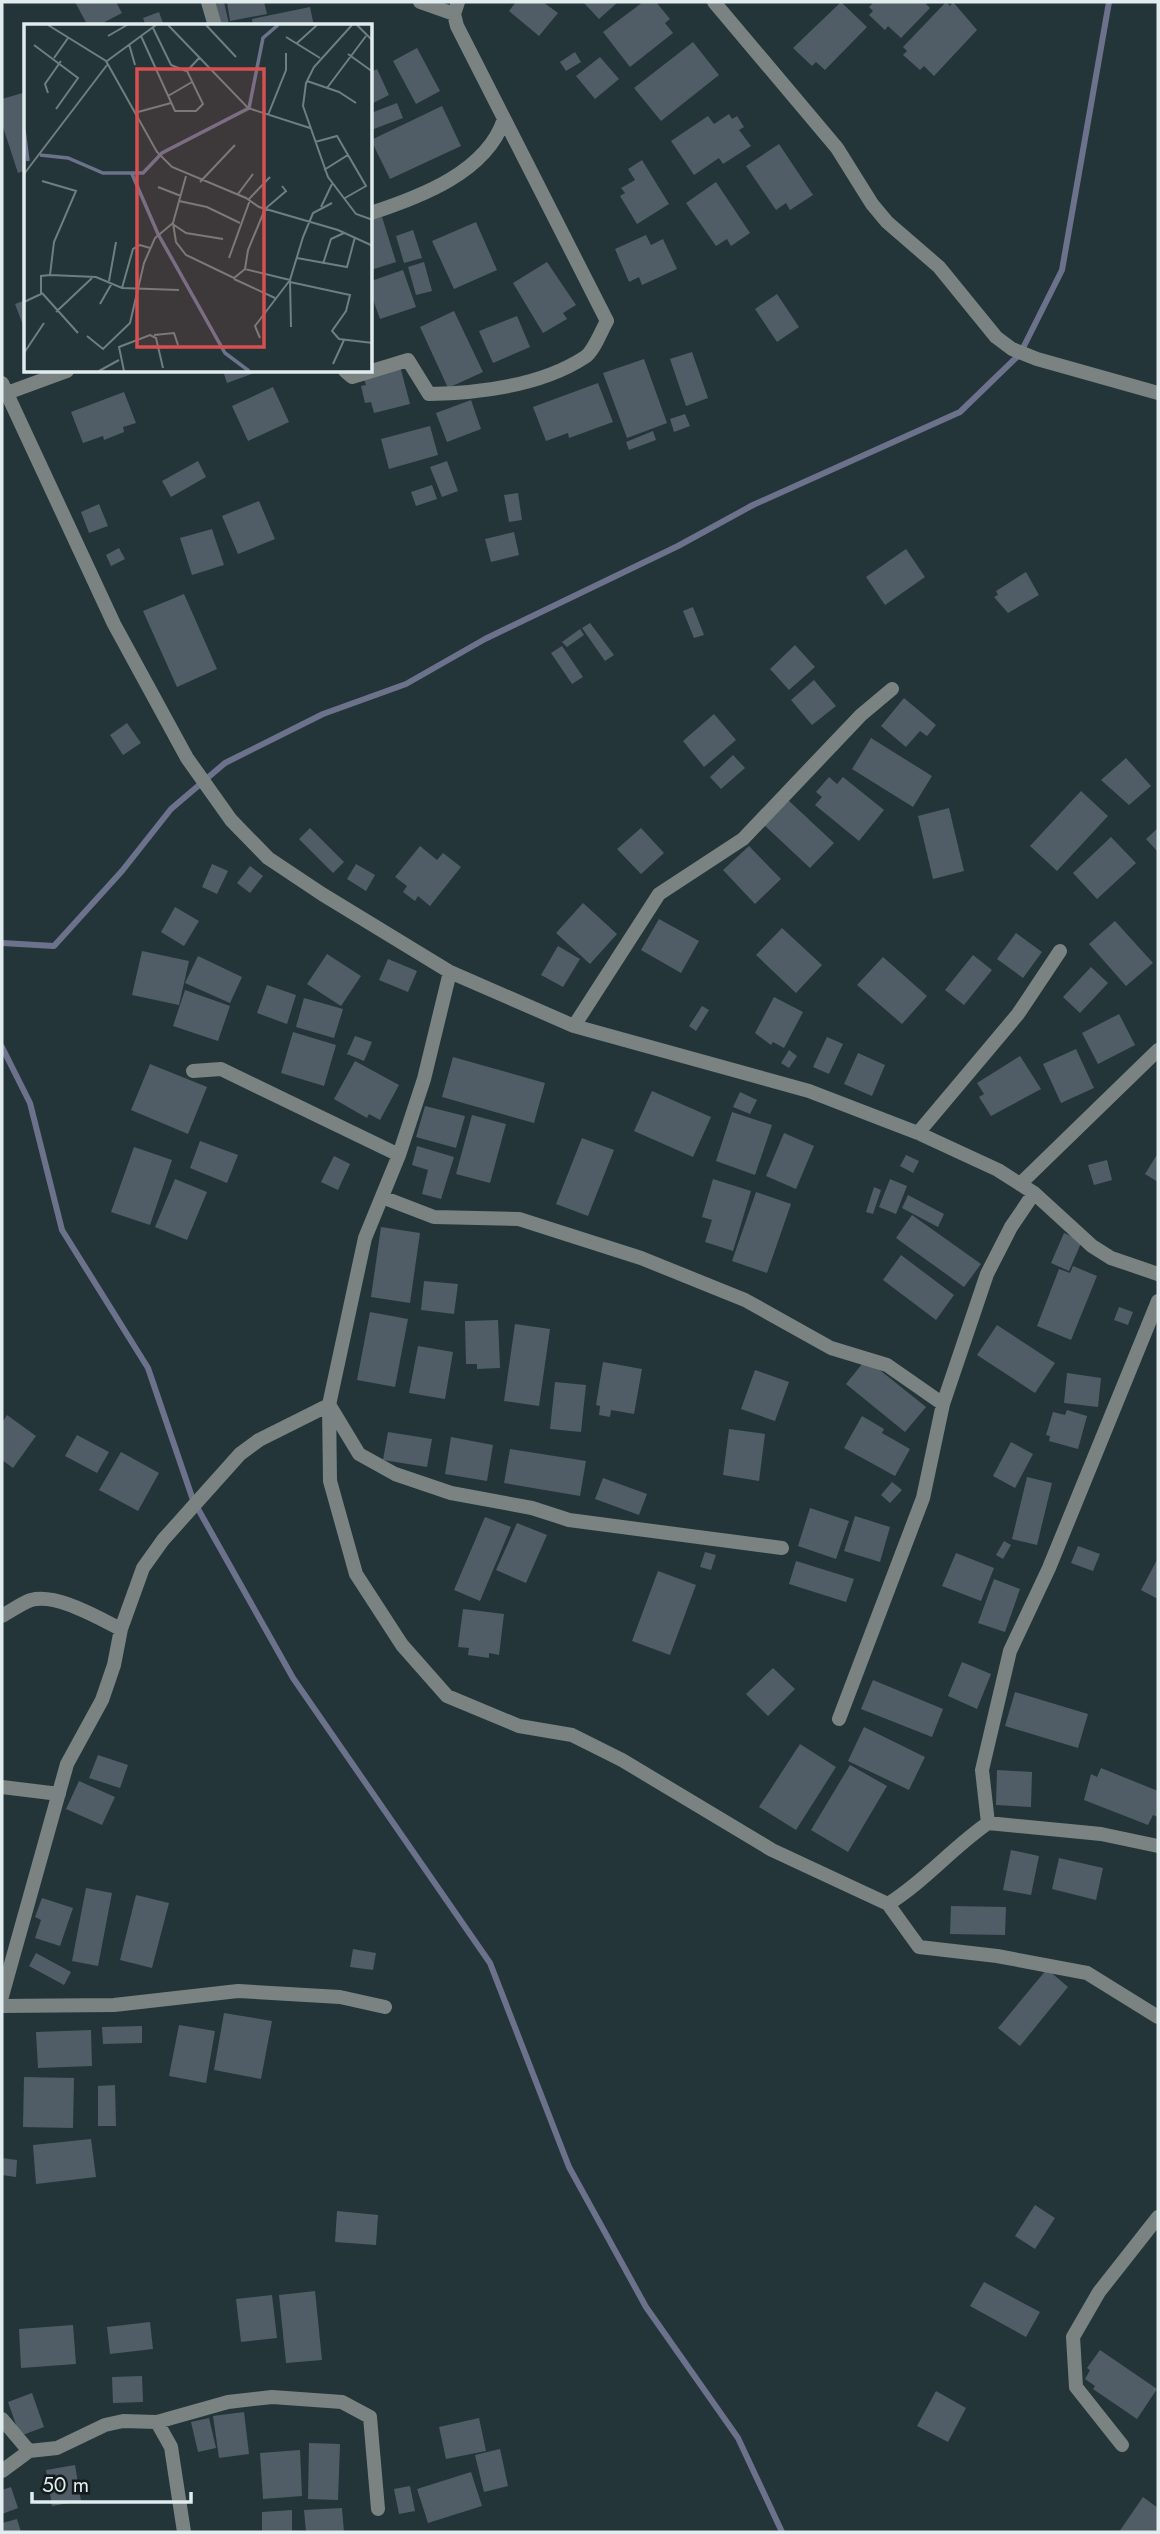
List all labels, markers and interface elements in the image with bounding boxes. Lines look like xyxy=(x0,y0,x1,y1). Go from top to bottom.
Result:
inset map xyxy=(24,24,373,373)
scale bar xyxy=(32,2460,191,2504)
text: 50 m xyxy=(42,2470,89,2500)

